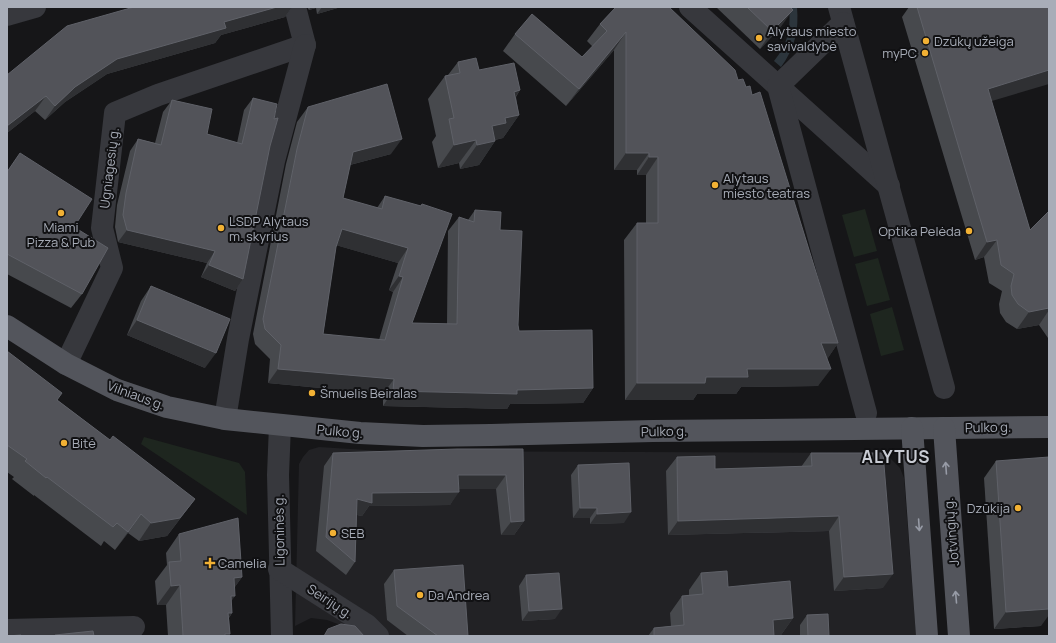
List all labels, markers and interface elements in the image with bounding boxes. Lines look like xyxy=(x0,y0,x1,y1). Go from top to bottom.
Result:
place label: Alytaus miesto savivaldybė xyxy=(767,22,857,55)
place label: Dzūkų užeiga xyxy=(934,32,1014,50)
marker: Alytaus miesto savivaldybė xyxy=(754,33,764,43)
marker: Dzūkų užeiga xyxy=(921,36,931,46)
place label: myPC xyxy=(882,44,917,62)
marker: myPC xyxy=(920,48,930,58)
street label: Ugniagesių g. xyxy=(95,127,123,209)
place label: Alytaus miesto teatras xyxy=(723,169,810,202)
marker: Alytaus miesto teatras xyxy=(710,180,720,190)
marker: Miami Pizza & Pub xyxy=(56,208,66,218)
place label: LSDP Alytaus m. skyrius xyxy=(229,212,309,245)
place label: Miami Pizza & Pub xyxy=(27,218,96,251)
place label: Optika Pelėda xyxy=(878,222,961,240)
marker: LSDP Alytaus m. skyrius xyxy=(216,223,226,233)
marker: Optika Pelėda xyxy=(964,226,974,236)
street label: Vilniaus g. xyxy=(105,376,167,414)
place label: Šmuelis Beiralas xyxy=(320,384,417,402)
marker: Šmuelis Beiralas xyxy=(307,388,317,398)
street label: Pulko g. xyxy=(965,418,1011,436)
street label: Pulko g. xyxy=(316,420,364,442)
street label: Pulko g. xyxy=(641,422,687,440)
place label: Bitė xyxy=(72,434,96,452)
marker: Bitė xyxy=(59,438,69,448)
district label: ALYTUS xyxy=(862,445,930,468)
one-way arrow xyxy=(943,462,950,475)
street label: Ligoninės g. xyxy=(269,494,289,566)
street label: Jotvingių g. xyxy=(939,497,963,567)
place label: Dzūkija xyxy=(967,499,1010,517)
marker: Dzūkija xyxy=(1013,503,1023,513)
one-way arrow xyxy=(915,518,923,531)
place label: SEB xyxy=(341,524,364,542)
marker: SEB xyxy=(328,528,338,538)
place label: Camelia xyxy=(218,554,266,572)
marker: Camelia xyxy=(205,558,215,568)
street label: Seirijų g. xyxy=(304,580,356,622)
place label: Da Andrea xyxy=(428,586,489,604)
marker: Da Andrea xyxy=(415,590,425,600)
one-way arrow xyxy=(953,591,960,604)

